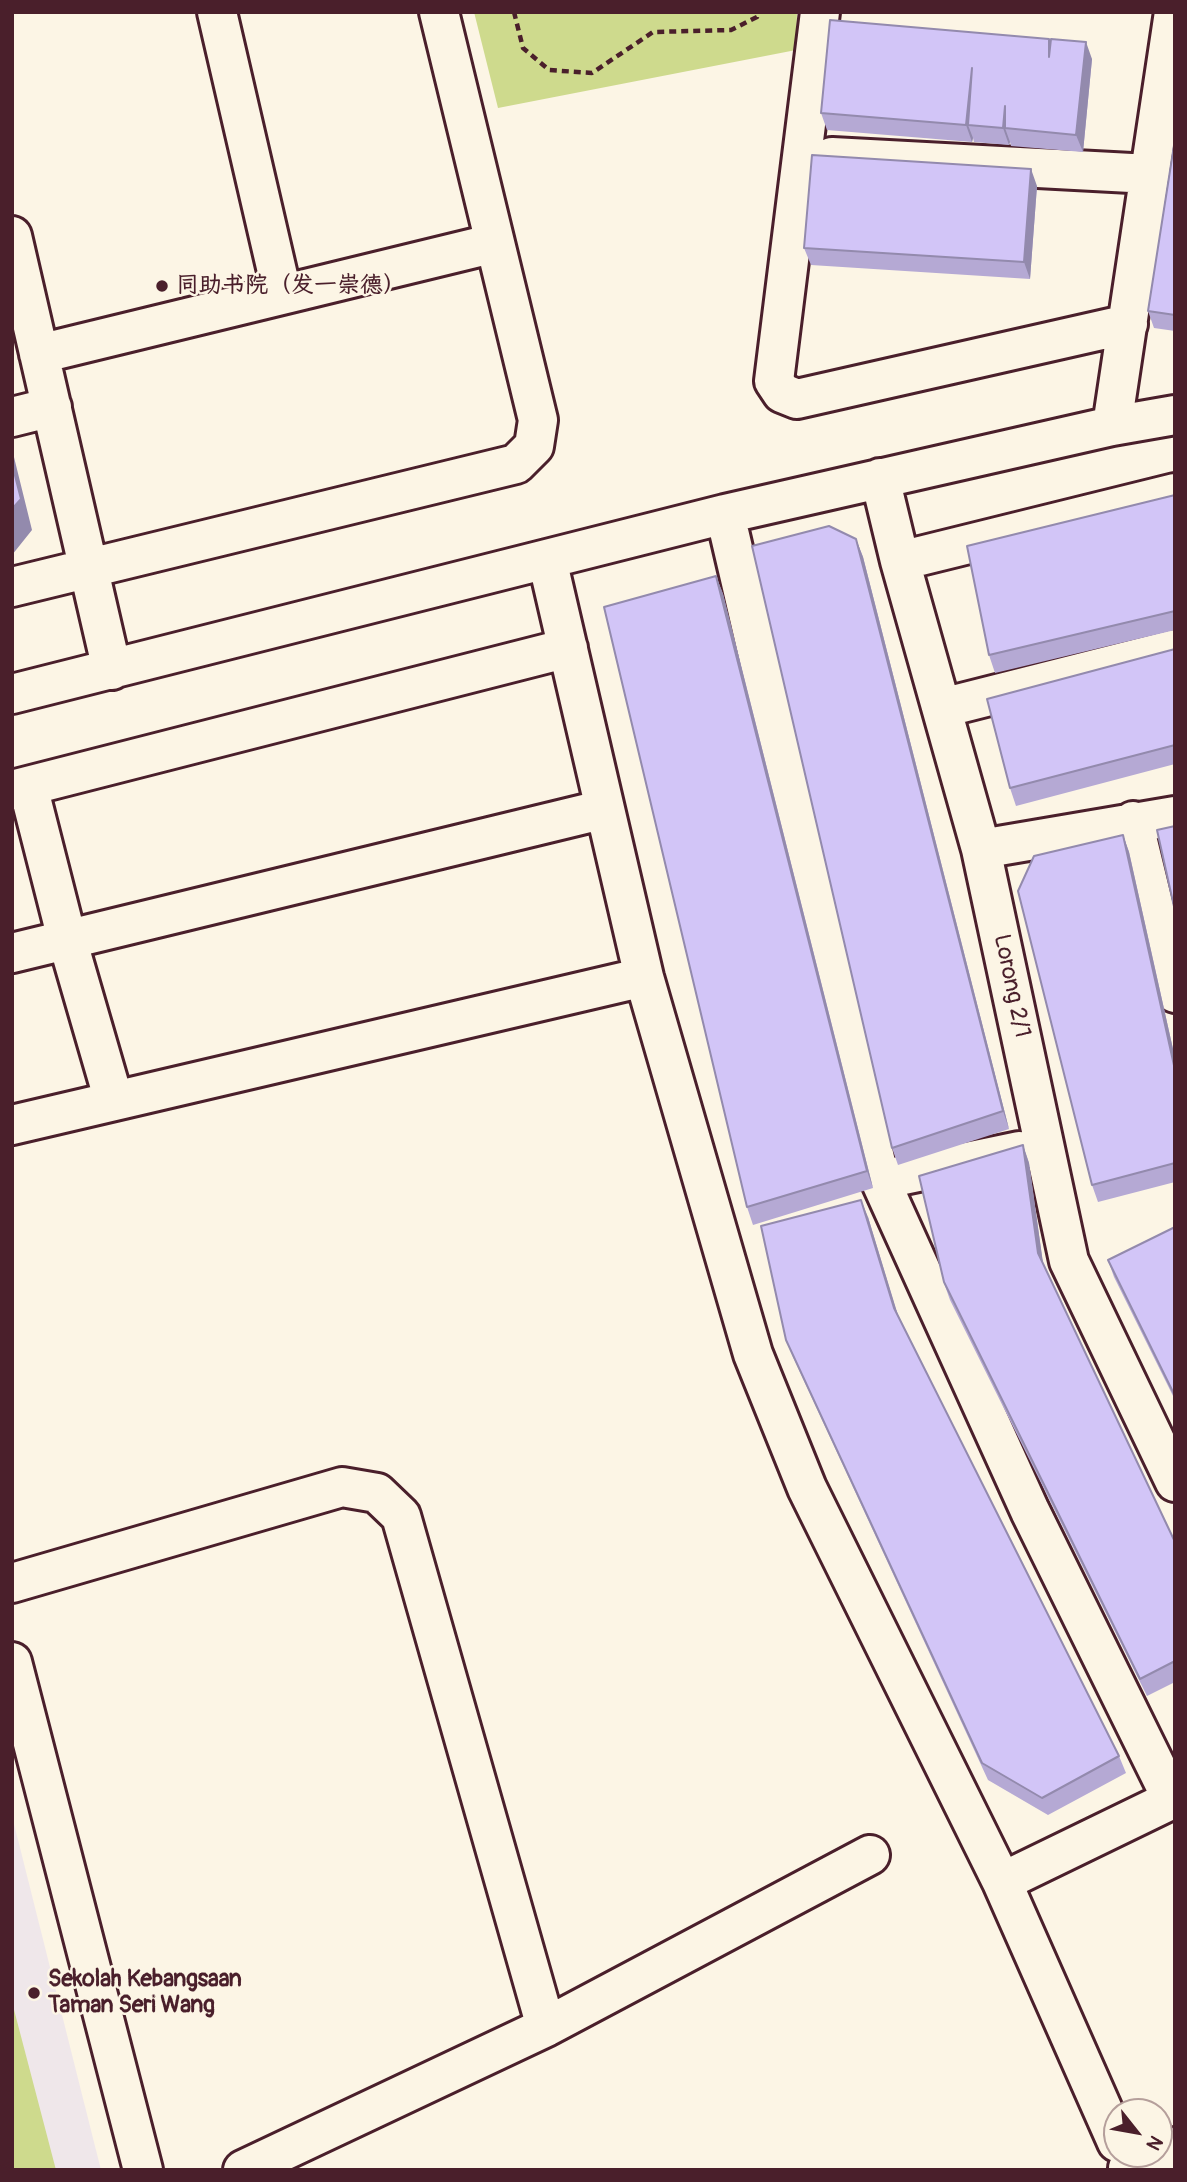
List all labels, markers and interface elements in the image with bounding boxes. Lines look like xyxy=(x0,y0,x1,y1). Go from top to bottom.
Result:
place label: 同助书院（发一崇德） xyxy=(176,272,406,300)
marker: 同助书院（发一崇德） xyxy=(154,278,170,294)
street label: Lorong 2/1 xyxy=(987,932,1035,1040)
place label: Sekolah Kebangsaan Taman Seri Wang xyxy=(48,1966,242,2020)
marker: Sekolah Kebangsaan Taman Seri Wang xyxy=(26,1985,42,2001)
north arrow xyxy=(1103,2098,1173,2168)
text: N xyxy=(1141,2131,1168,2154)

